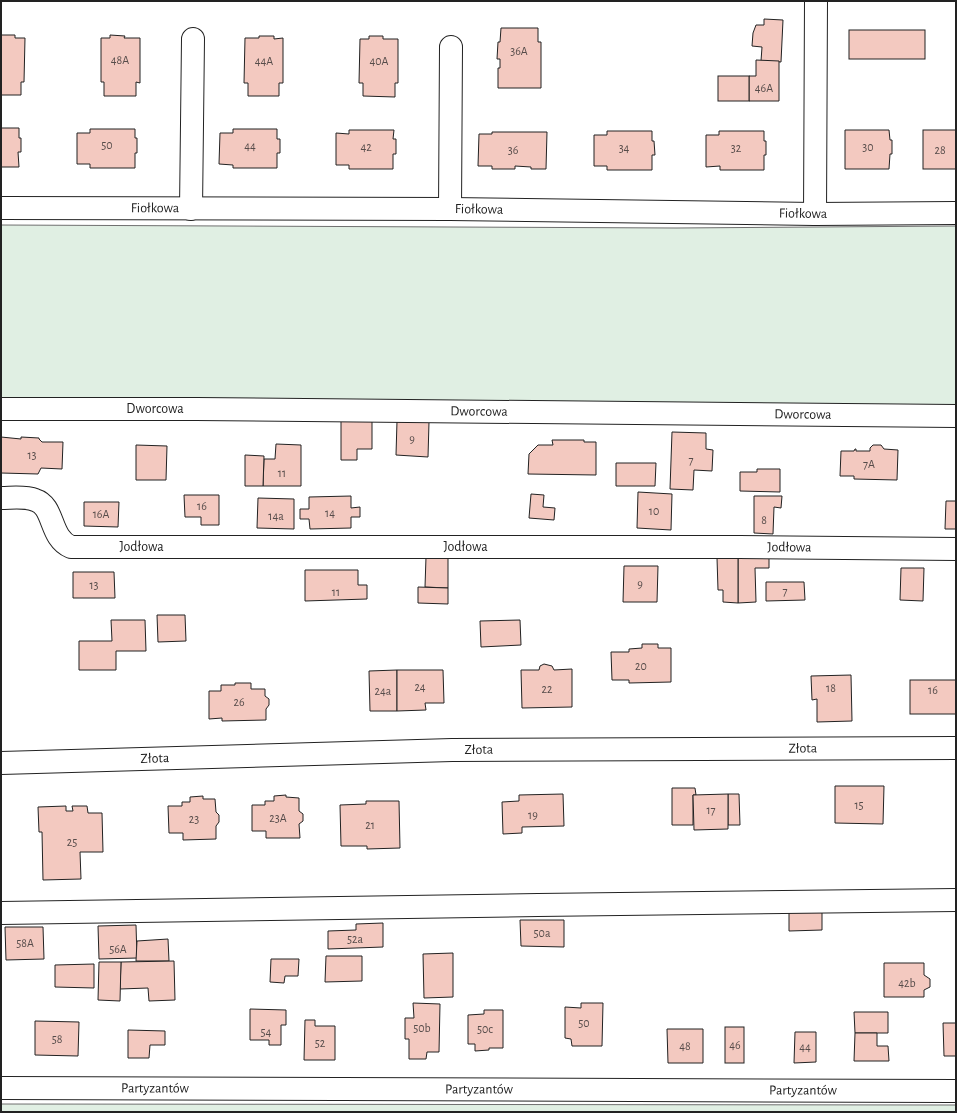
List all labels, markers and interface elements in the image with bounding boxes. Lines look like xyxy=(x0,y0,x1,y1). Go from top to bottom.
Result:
house number: 36A xyxy=(510,45,528,57)
house number: 48A xyxy=(111,54,129,66)
house number: 44A xyxy=(255,55,273,67)
house number: 40A xyxy=(369,55,389,67)
house number: 46A xyxy=(755,82,773,94)
house number: 50 xyxy=(101,139,113,151)
house number: 44 xyxy=(244,140,256,152)
house number: 42 xyxy=(360,141,372,153)
house number: 30 xyxy=(862,141,874,153)
house number: 34 xyxy=(619,142,630,154)
house number: 32 xyxy=(731,142,742,154)
house number: 36 xyxy=(508,144,519,156)
house number: 28 xyxy=(934,144,946,156)
street label: Fiołkowa xyxy=(131,201,180,215)
street label: Fiołkowa xyxy=(455,202,504,217)
street label: Fiołkowa xyxy=(779,207,828,221)
street label: Dworcowa xyxy=(126,402,184,416)
street label: Dworcowa xyxy=(450,404,508,419)
street label: Dworcowa xyxy=(774,407,832,422)
house number: 9 xyxy=(409,433,415,445)
house number: 13 xyxy=(27,449,37,461)
house number: 7 xyxy=(688,454,694,466)
house number: 7A xyxy=(863,458,875,470)
house number: 11 xyxy=(278,467,286,479)
house number: 16 xyxy=(197,500,207,512)
house number: 10 xyxy=(649,505,659,517)
house number: 14 xyxy=(325,507,335,519)
house number: 16A xyxy=(93,508,109,520)
house number: 14a xyxy=(268,510,284,522)
house number: 8 xyxy=(761,514,767,526)
street label: Jodłowa xyxy=(119,540,164,554)
street label: Jodłowa xyxy=(443,540,488,554)
street label: Jodłowa xyxy=(767,540,812,555)
house number: 9 xyxy=(637,578,643,590)
house number: 13 xyxy=(89,579,99,591)
house number: 7 xyxy=(782,585,788,597)
house number: 11 xyxy=(332,586,340,598)
house number: 20 xyxy=(635,660,647,672)
house number: 24 xyxy=(414,681,426,693)
house number: 18 xyxy=(826,682,836,694)
house number: 22 xyxy=(542,683,553,695)
house number: 16 xyxy=(928,684,938,696)
house number: 24a xyxy=(375,685,392,697)
house number: 26 xyxy=(233,696,245,708)
street label: Złota xyxy=(788,742,818,756)
street label: Złota xyxy=(464,743,494,757)
street label: Złota xyxy=(140,751,170,766)
house number: 15 xyxy=(854,799,864,811)
house number: 17 xyxy=(706,804,716,816)
house number: 19 xyxy=(528,809,538,821)
house number: 23A xyxy=(269,812,287,824)
house number: 23 xyxy=(189,813,199,825)
house number: 21 xyxy=(365,819,375,831)
house number: 25 xyxy=(67,836,77,848)
house number: 50a xyxy=(534,927,551,939)
house number: 52a xyxy=(347,933,363,945)
house number: 58A xyxy=(16,937,34,949)
house number: 56A xyxy=(109,943,127,955)
house number: 42b xyxy=(898,977,916,989)
house number: 50 xyxy=(578,1017,590,1029)
house number: 50b xyxy=(413,1022,431,1034)
house number: 50c xyxy=(477,1023,493,1035)
house number: 54 xyxy=(261,1026,272,1038)
house number: 58 xyxy=(52,1033,63,1045)
house number: 52 xyxy=(315,1037,326,1049)
house number: 46 xyxy=(729,1039,741,1051)
house number: 48 xyxy=(679,1040,691,1052)
house number: 44 xyxy=(799,1041,811,1053)
street label: Partyzantów xyxy=(121,1081,190,1096)
street label: Partyzantów xyxy=(445,1082,514,1097)
street label: Partyzantów xyxy=(769,1083,838,1098)

